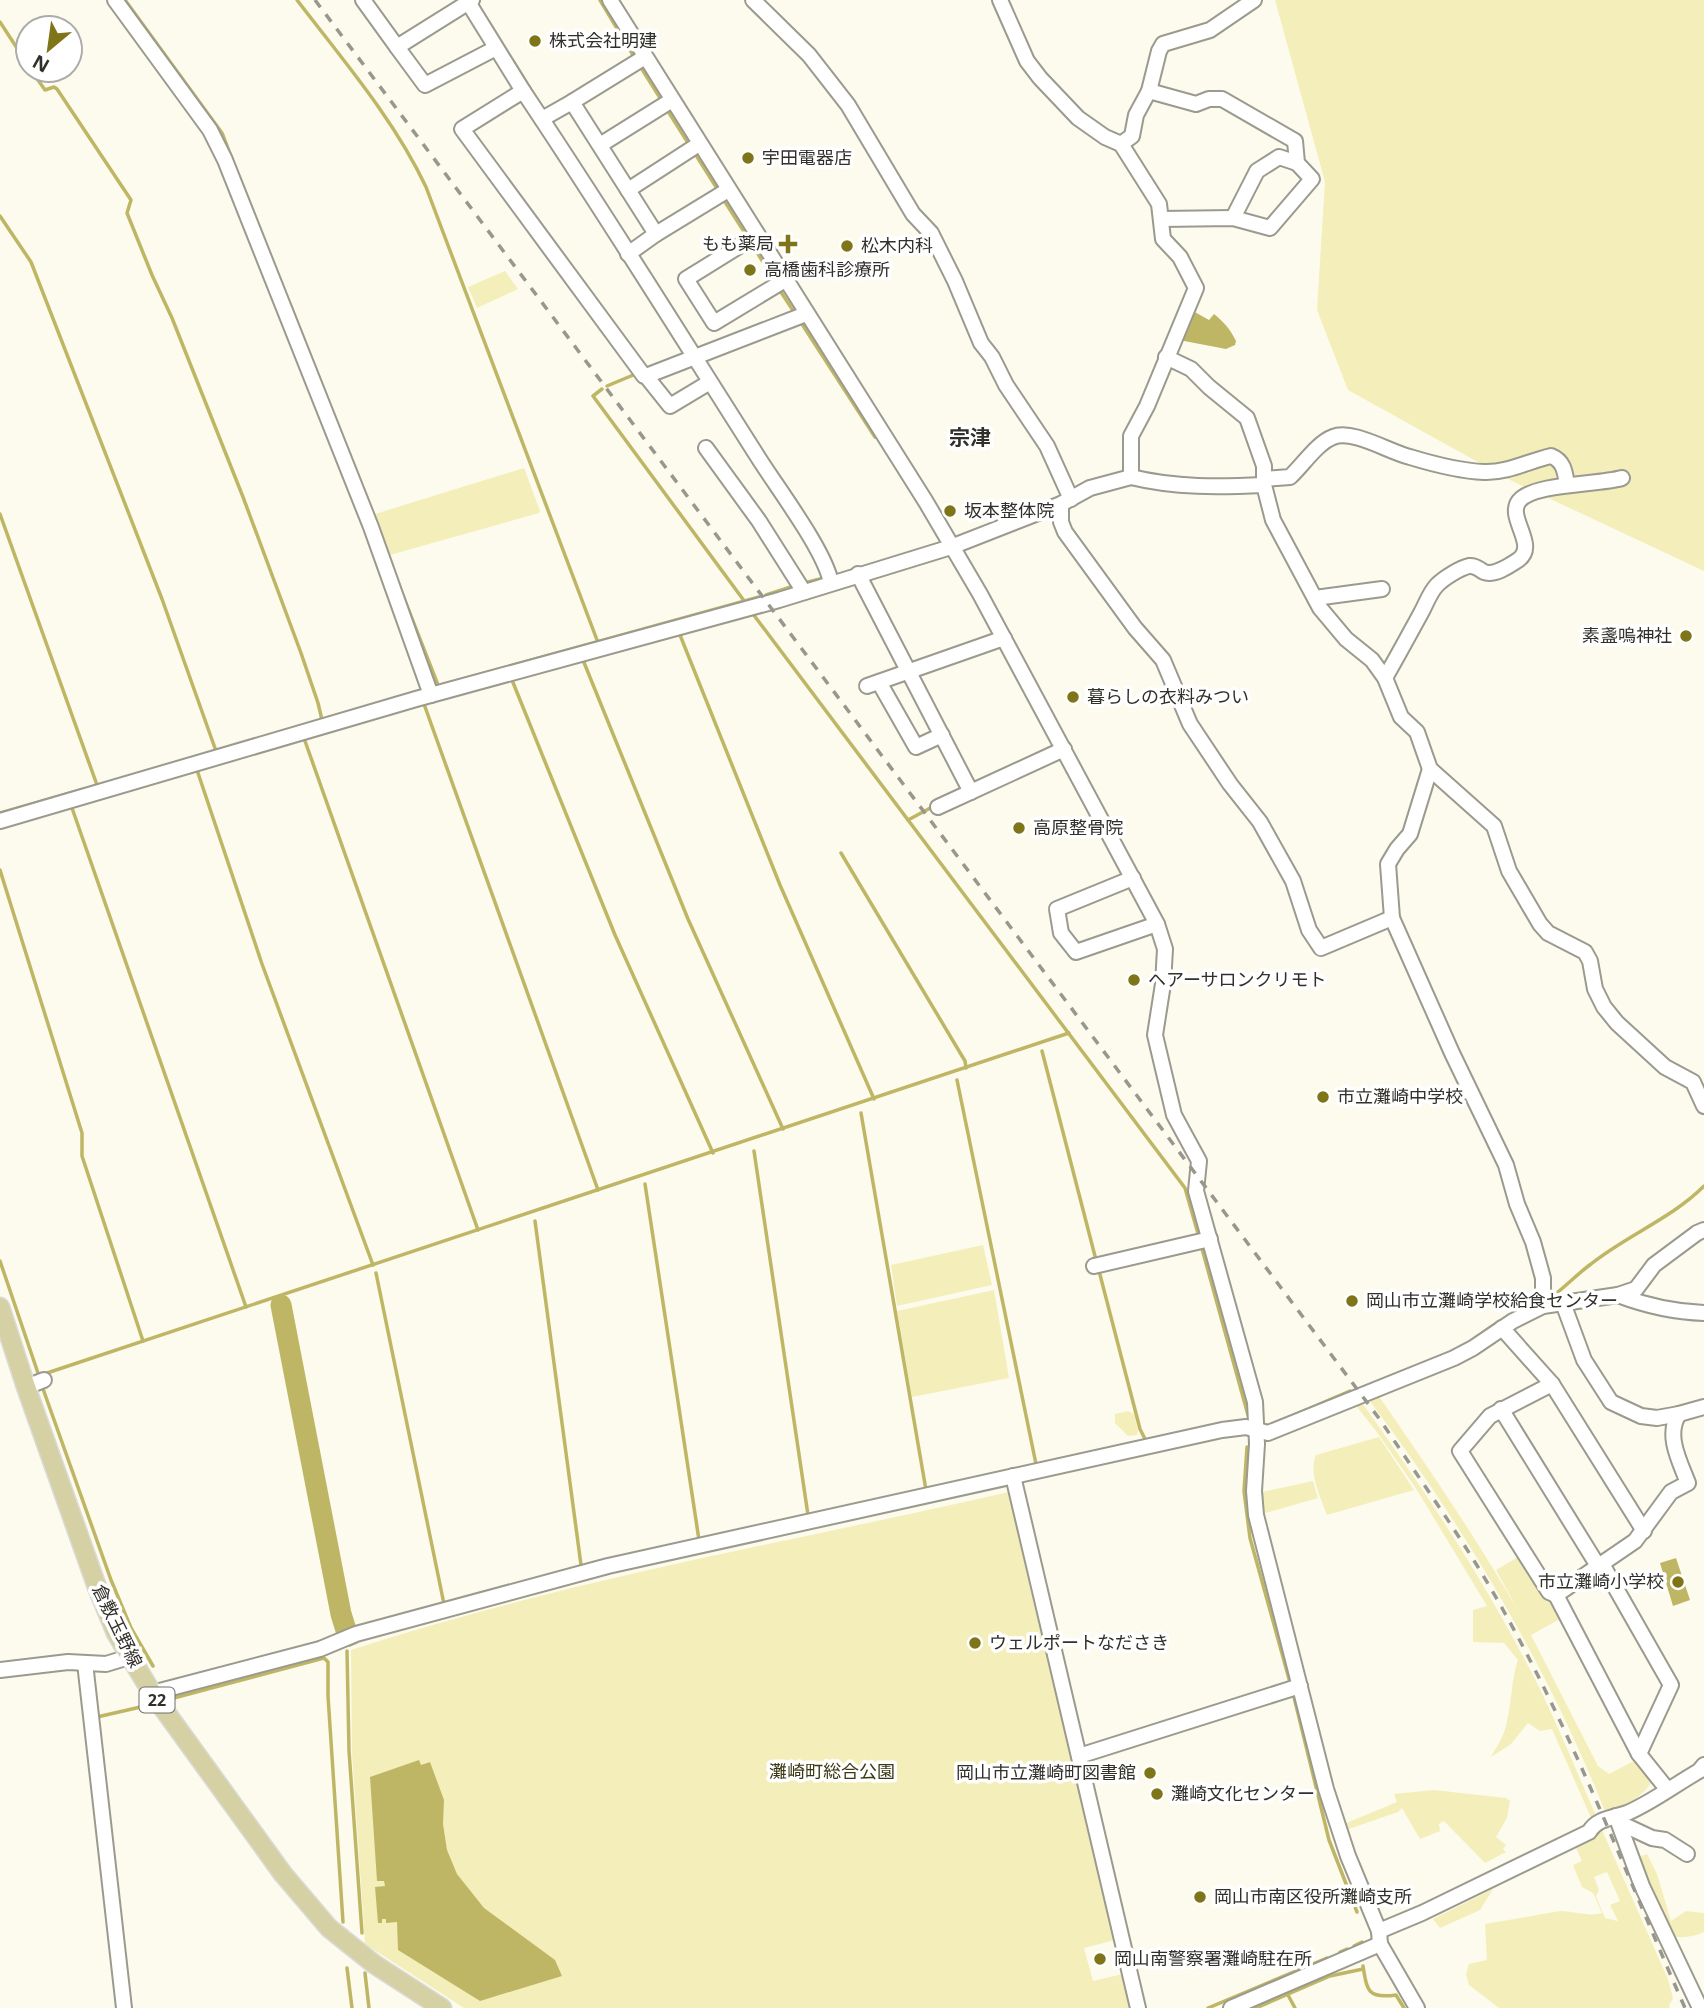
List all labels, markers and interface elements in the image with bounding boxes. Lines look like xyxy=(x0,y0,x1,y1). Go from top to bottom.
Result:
north arrow xyxy=(14,14,84,84)
place label: 株式会社明建 xyxy=(549,28,657,52)
marker: 株式会社明建 xyxy=(527,33,543,49)
text: N xyxy=(28,49,54,79)
place label: 宇田電器店 xyxy=(762,145,852,169)
marker: 宇田電器店 xyxy=(740,150,756,166)
place label: もも薬局 xyxy=(702,231,774,255)
place label: 松木内科 xyxy=(861,233,933,257)
marker: もも薬局 xyxy=(780,236,796,252)
marker: 松木内科 xyxy=(839,238,855,254)
place label: 高橋歯科診療所 xyxy=(764,257,890,281)
marker: 高橋歯科診療所 xyxy=(742,262,758,278)
district label: 宗津 xyxy=(949,423,991,451)
place label: 坂本整体院 xyxy=(964,498,1054,522)
marker: 坂本整体院 xyxy=(942,503,958,519)
place label: 素盞嗚神社 xyxy=(1582,623,1672,647)
marker: 素盞嗚神社 xyxy=(1678,628,1694,644)
place label: 暮らしの衣料みつい xyxy=(1087,684,1249,708)
marker: 暮らしの衣料みつい xyxy=(1065,689,1081,705)
place label: 高原整骨院 xyxy=(1033,815,1123,839)
marker: 高原整骨院 xyxy=(1011,820,1027,836)
place label: ヘアーサロンクリモト xyxy=(1148,967,1327,991)
marker: ヘアーサロンクリモト xyxy=(1126,972,1142,988)
place label: 市立灘崎中学校 xyxy=(1337,1084,1463,1108)
marker: 市立灘崎中学校 xyxy=(1315,1089,1331,1105)
place label: 岡山市立灘崎学校給食センター xyxy=(1366,1288,1618,1312)
marker: 岡山市立灘崎学校給食センター xyxy=(1344,1293,1360,1309)
place label: 市立灘崎小学校 xyxy=(1538,1569,1664,1593)
marker: 市立灘崎小学校 xyxy=(1670,1574,1686,1590)
street label: 倉敷玉野線 xyxy=(87,1580,148,1671)
place label: ウェルポートなださき xyxy=(989,1630,1169,1654)
marker: ウェルポートなださき xyxy=(967,1635,983,1651)
road number: 22 xyxy=(140,1688,174,1712)
park label: 灘崎町総合公園 xyxy=(769,1759,895,1783)
place label: 岡山市立灘崎町図書館 xyxy=(956,1760,1136,1784)
marker: 岡山市立灘崎町図書館 xyxy=(1142,1765,1158,1781)
place label: 灘崎文化センター xyxy=(1171,1781,1315,1805)
marker: 灘崎文化センター xyxy=(1149,1786,1165,1802)
place label: 岡山市南区役所灘崎支所 xyxy=(1214,1884,1412,1908)
marker: 岡山市南区役所灘崎支所 xyxy=(1192,1889,1208,1905)
place label: 岡山南警察署灘崎駐在所 xyxy=(1114,1946,1312,1970)
marker: 岡山南警察署灘崎駐在所 xyxy=(1092,1951,1108,1967)

